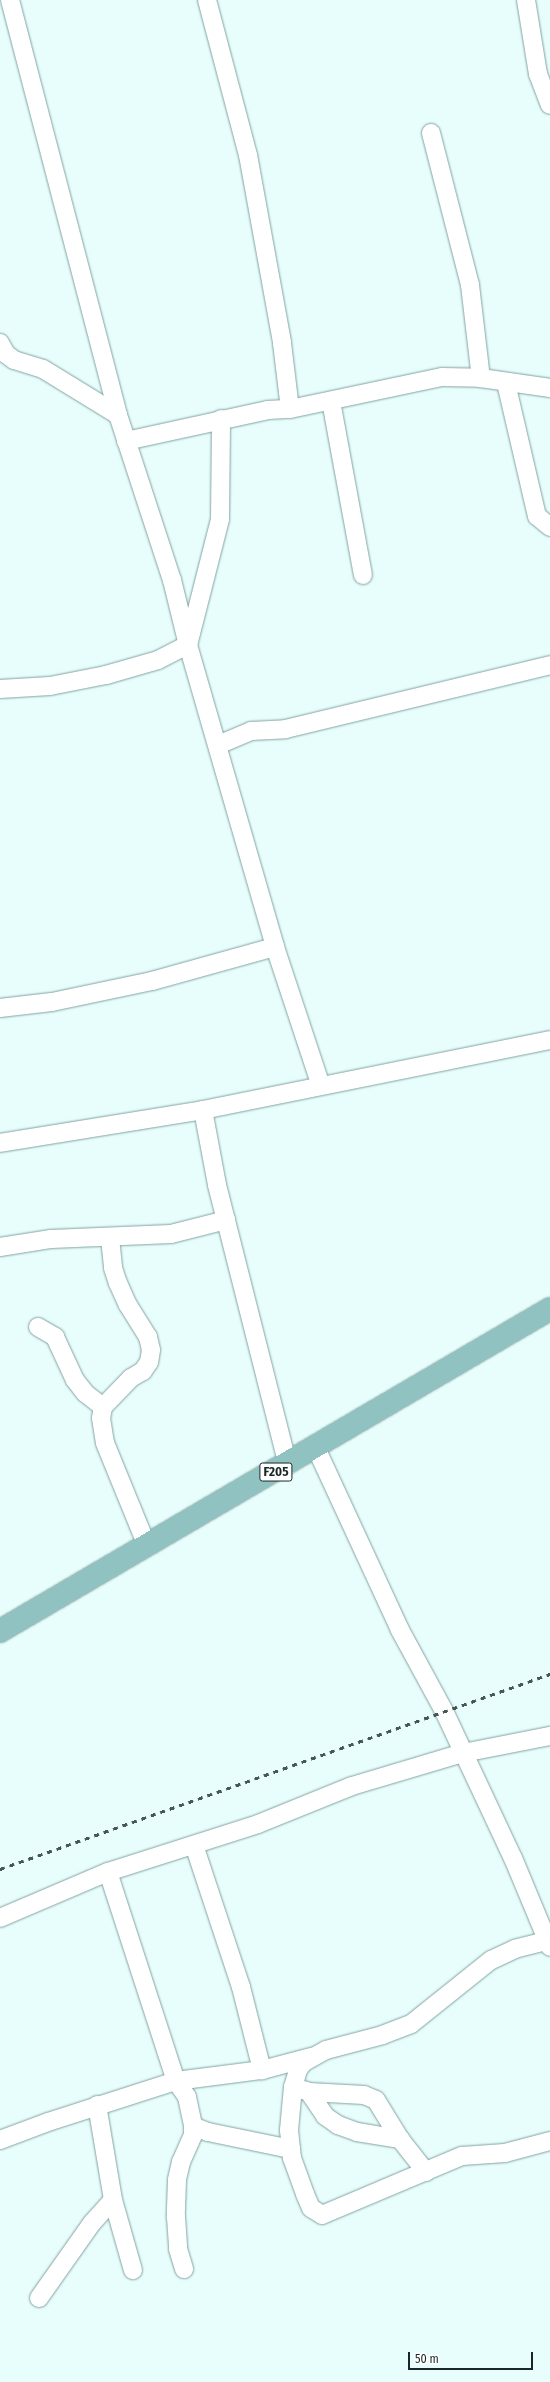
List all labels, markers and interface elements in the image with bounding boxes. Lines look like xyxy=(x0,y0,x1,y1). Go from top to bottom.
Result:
road number: F205 xyxy=(259,1461,293,1483)
scale bar xyxy=(410,2344,535,2370)
text: 50 m xyxy=(415,2352,439,2366)

